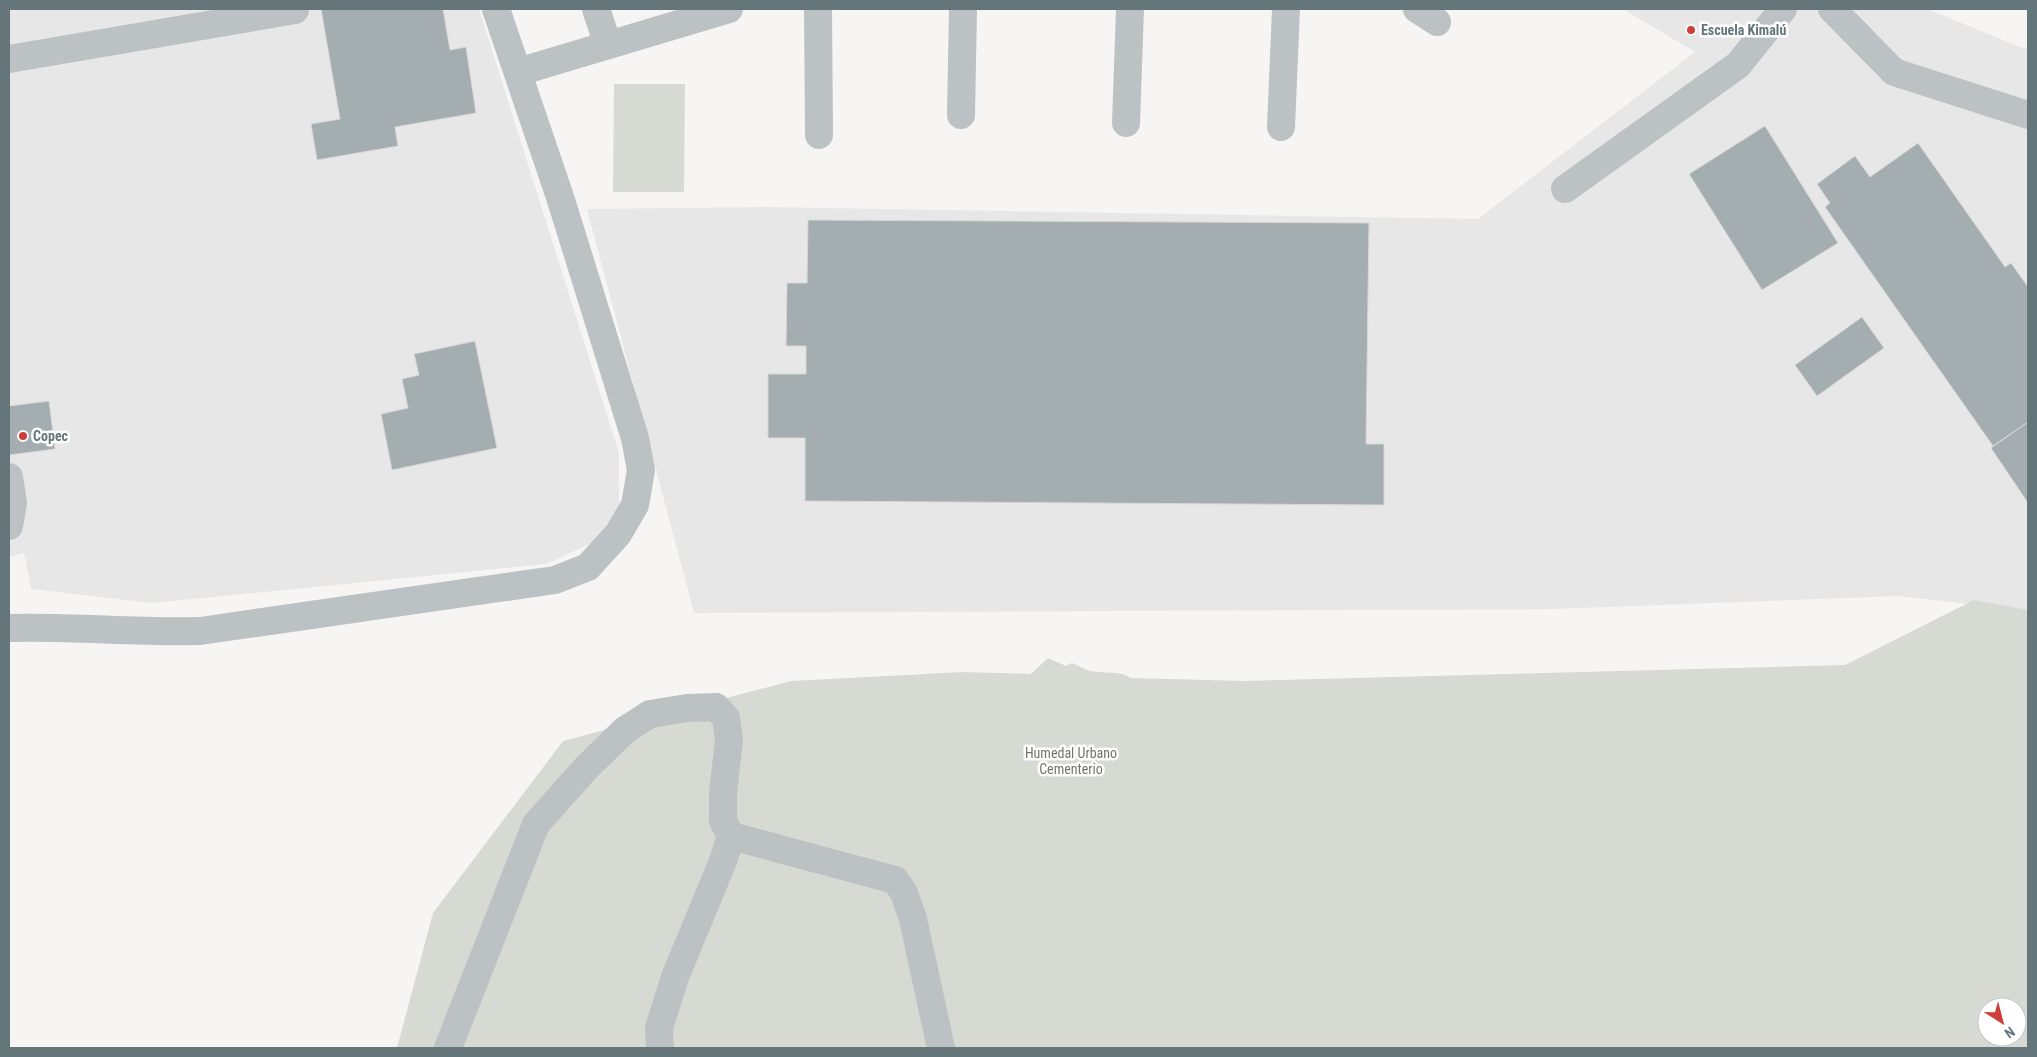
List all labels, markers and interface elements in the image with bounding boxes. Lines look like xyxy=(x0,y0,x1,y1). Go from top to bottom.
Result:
place label: Escuela Kimalú xyxy=(1701,22,1786,38)
marker: Escuela Kimalú xyxy=(1685,24,1697,36)
place label: Copec xyxy=(33,428,69,444)
marker: Copec xyxy=(17,430,29,442)
park label: Humedal Urbano Cementerio xyxy=(1025,745,1117,777)
north arrow xyxy=(1977,997,2027,1047)
text: N xyxy=(2001,1024,2018,1042)

